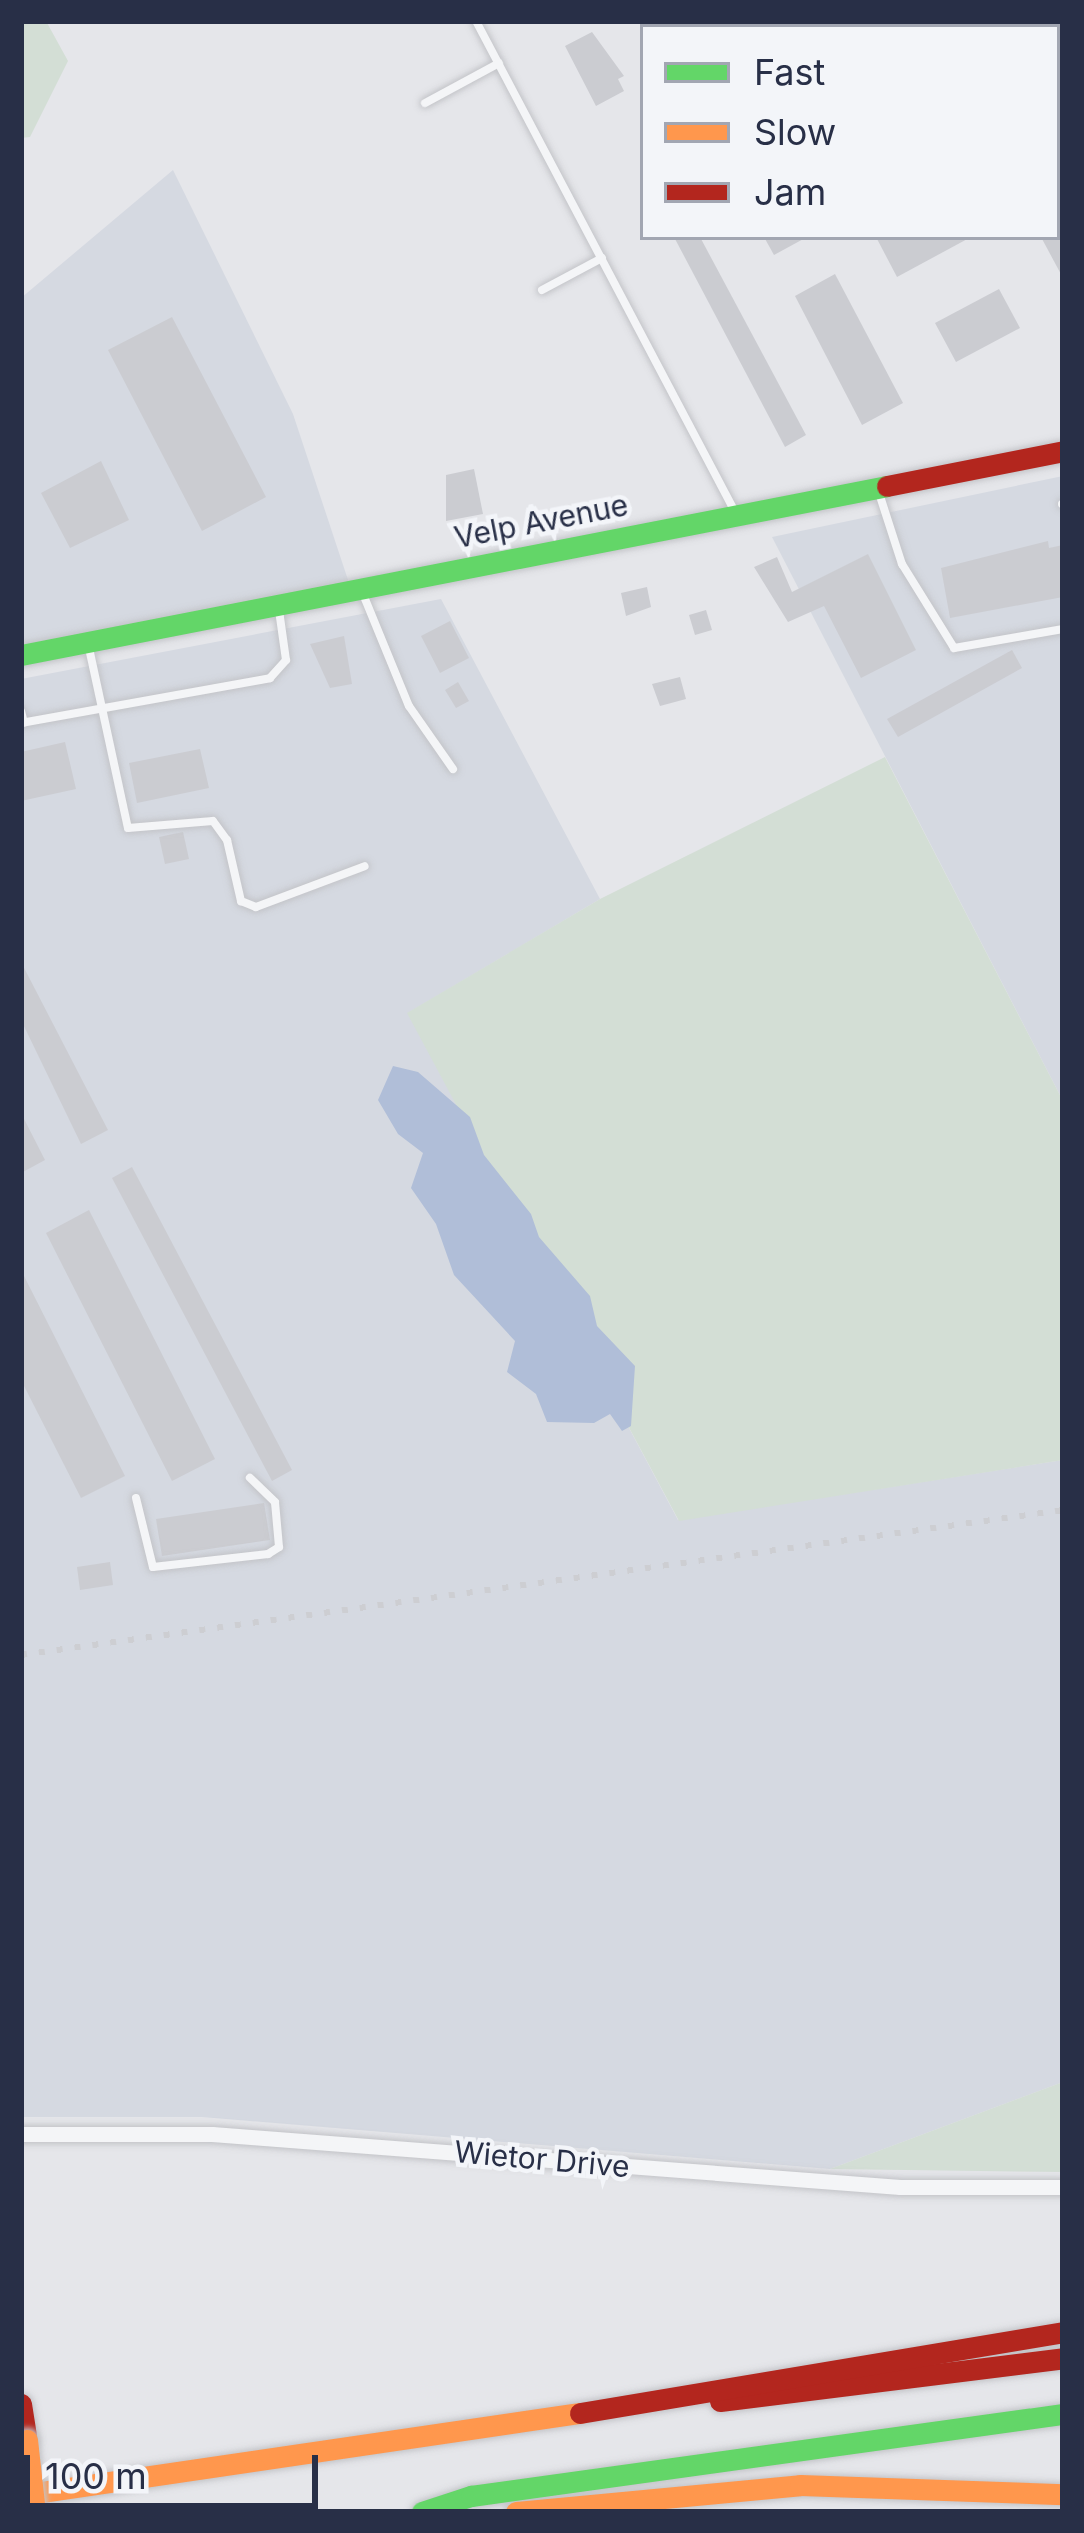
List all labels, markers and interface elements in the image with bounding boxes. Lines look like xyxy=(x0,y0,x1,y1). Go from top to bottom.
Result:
legend xyxy=(640,24,1060,240)
text: Fast xyxy=(754,50,825,94)
text: Slow xyxy=(754,110,836,154)
text: Jam xyxy=(754,170,826,214)
street label: Velp Avenue xyxy=(451,487,631,555)
street label: Wietor Drive xyxy=(453,2133,631,2185)
scale bar xyxy=(30,2431,324,2505)
text: 100 m xyxy=(45,2454,147,2498)

